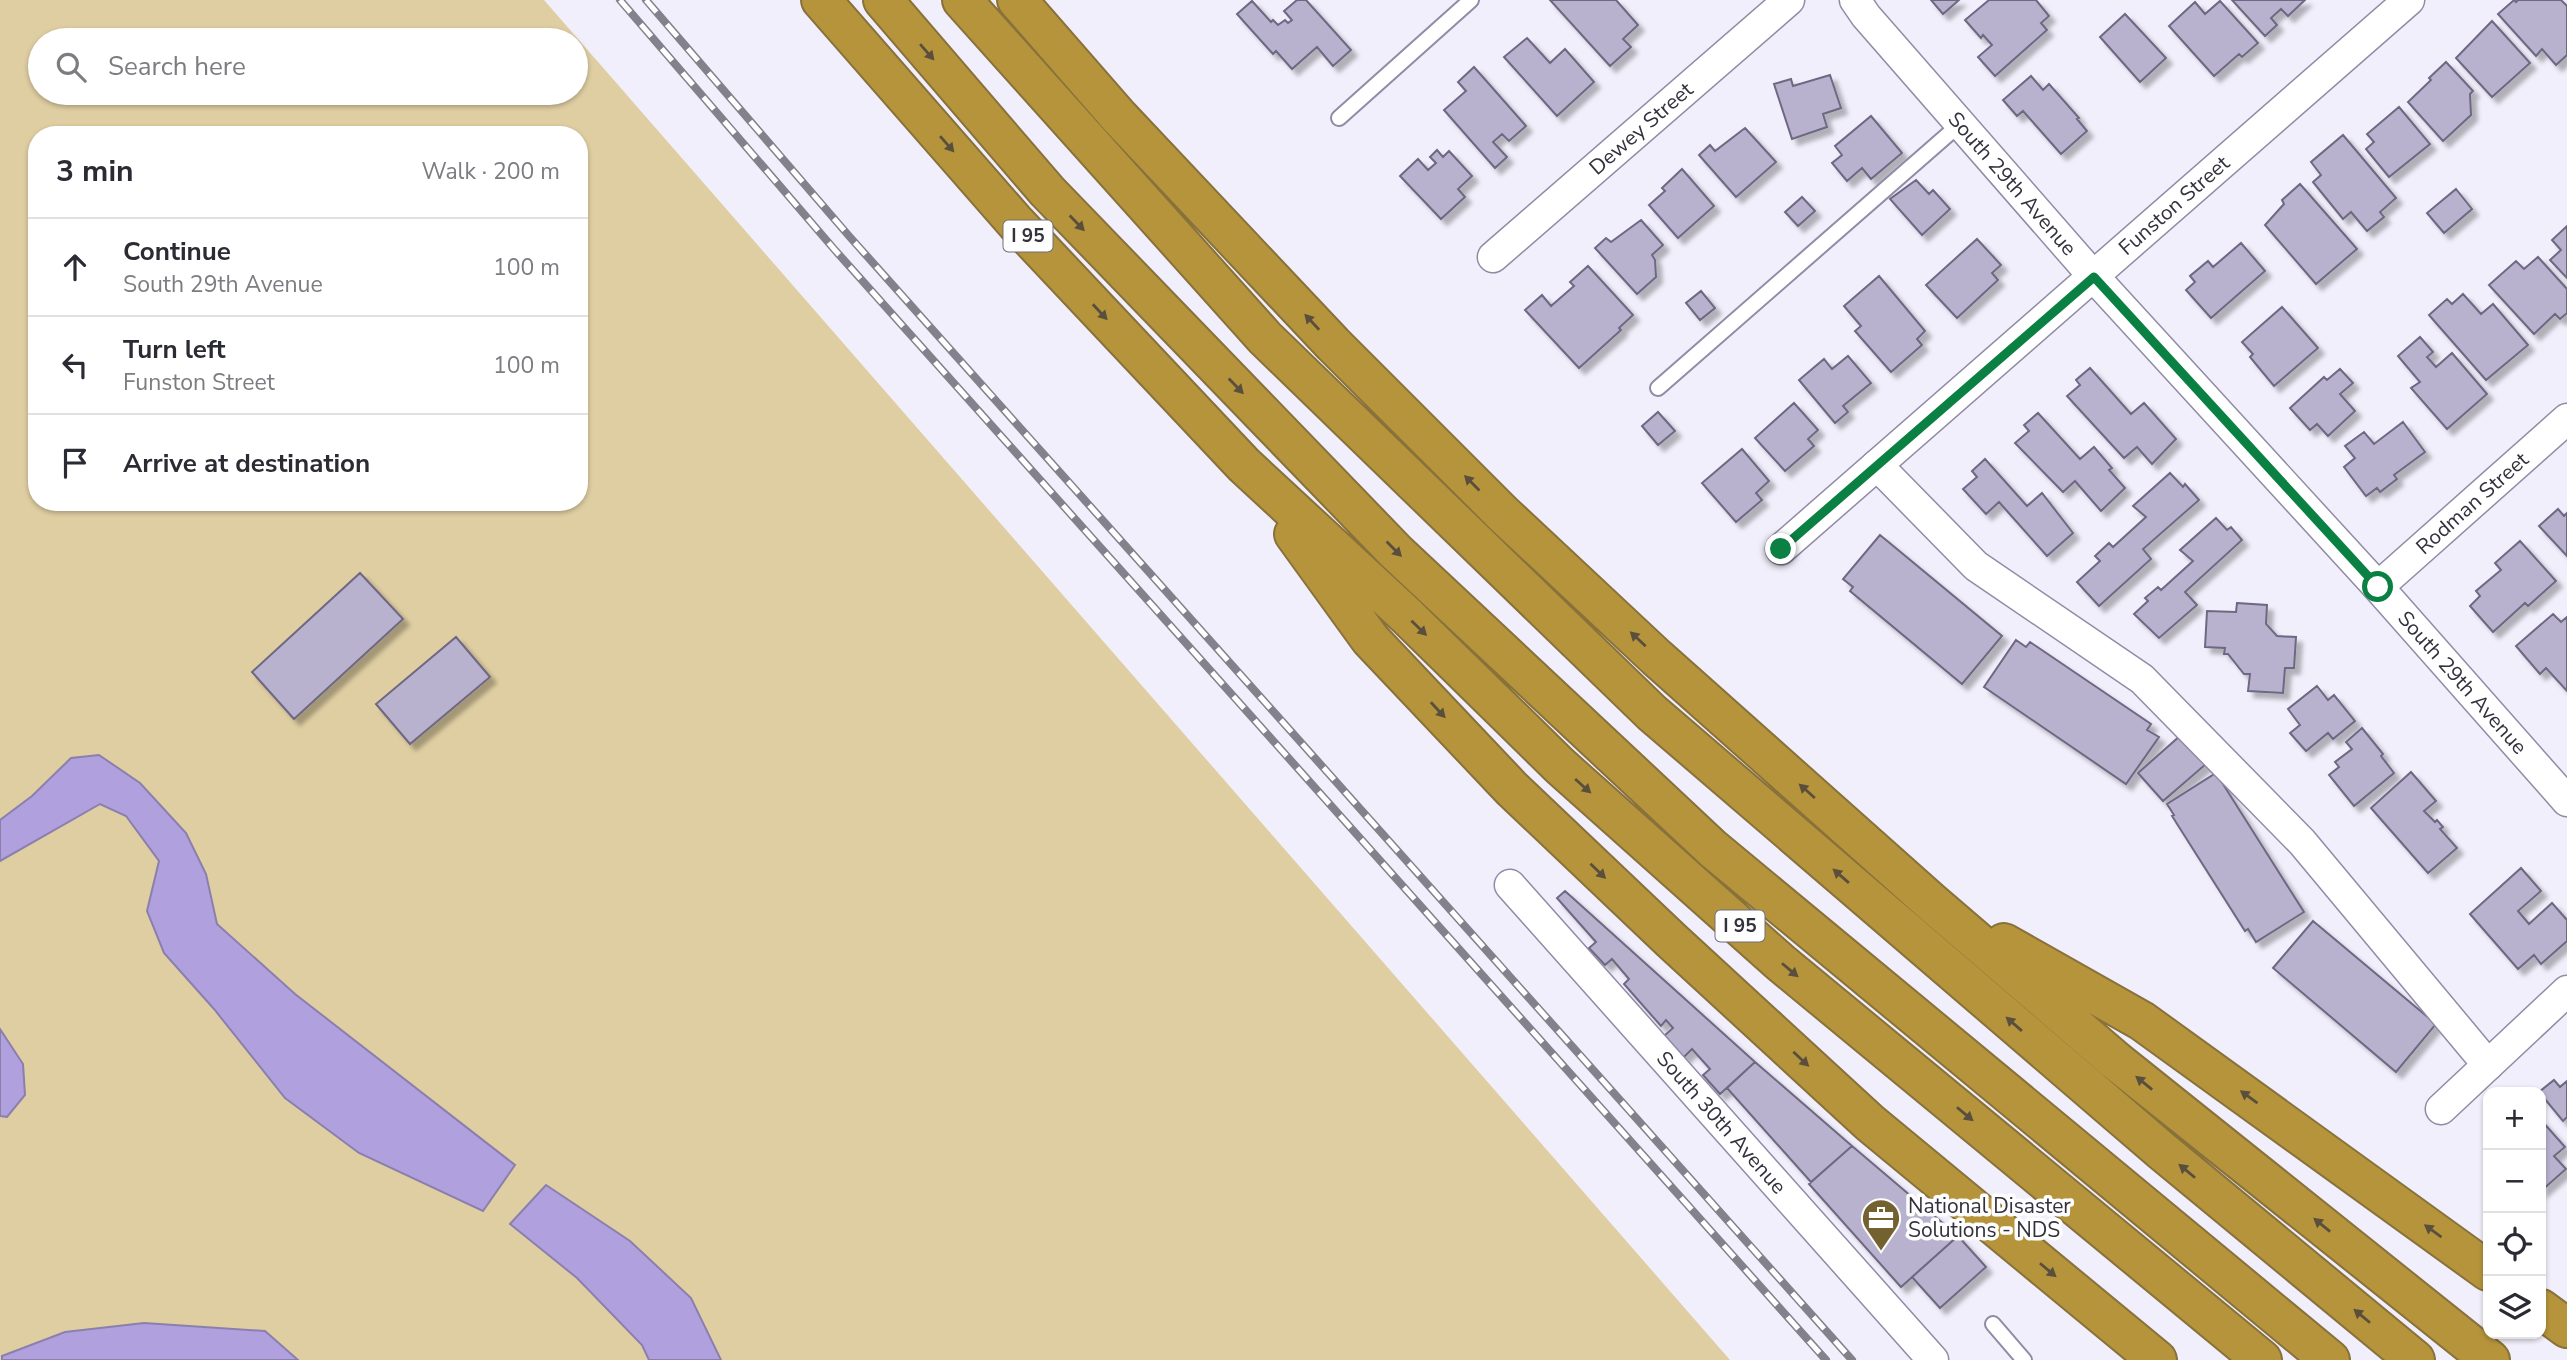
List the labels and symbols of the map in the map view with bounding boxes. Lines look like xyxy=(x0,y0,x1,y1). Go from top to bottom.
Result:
one-way arrow xyxy=(919,43,935,61)
street label: Dewey Street xyxy=(1583,75,1699,181)
street label: South 29th Avenue xyxy=(1942,106,2083,262)
one-way arrow xyxy=(939,135,954,152)
street label: Funston Street xyxy=(2113,149,2236,262)
one-way arrow xyxy=(1069,214,1085,231)
road number: I 95 xyxy=(1004,220,1052,252)
one-way arrow xyxy=(1091,303,1107,320)
one-way arrow xyxy=(1304,313,1320,331)
one-way arrow xyxy=(1227,377,1243,394)
street label: Rodman Street xyxy=(2410,445,2535,561)
one-way arrow xyxy=(1465,475,1481,492)
route end xyxy=(1765,533,1796,564)
one-way arrow xyxy=(1386,541,1403,558)
route start xyxy=(2362,571,2393,602)
street label: South 29th Avenue xyxy=(2392,605,2533,760)
one-way arrow xyxy=(1411,620,1427,636)
one-way arrow xyxy=(1630,632,1647,648)
one-way arrow xyxy=(1429,701,1445,718)
one-way arrow xyxy=(1574,778,1592,794)
one-way arrow xyxy=(1798,783,1816,799)
one-way arrow xyxy=(1589,862,1606,878)
one-way arrow xyxy=(1832,868,1850,884)
road number: I 95 xyxy=(1716,910,1764,942)
one-way arrow xyxy=(1780,962,1798,977)
one-way arrow xyxy=(2005,1017,2022,1032)
street label: South 30th Avenue xyxy=(1650,1045,1793,1200)
one-way arrow xyxy=(1792,1051,1809,1067)
one-way arrow xyxy=(2136,1076,2154,1091)
one-way arrow xyxy=(2240,1091,2258,1105)
one-way arrow xyxy=(1955,1107,1973,1122)
one-way arrow xyxy=(2178,1164,2196,1179)
place label: National Disaster Solutions - NDS xyxy=(1908,1192,2071,1244)
office icon: National Disaster Solutions - NDS xyxy=(1860,1197,1902,1252)
one-way arrow xyxy=(2313,1218,2331,1233)
one-way arrow xyxy=(2424,1224,2442,1238)
one-way arrow xyxy=(2039,1263,2057,1278)
one-way arrow xyxy=(2353,1309,2371,1324)

